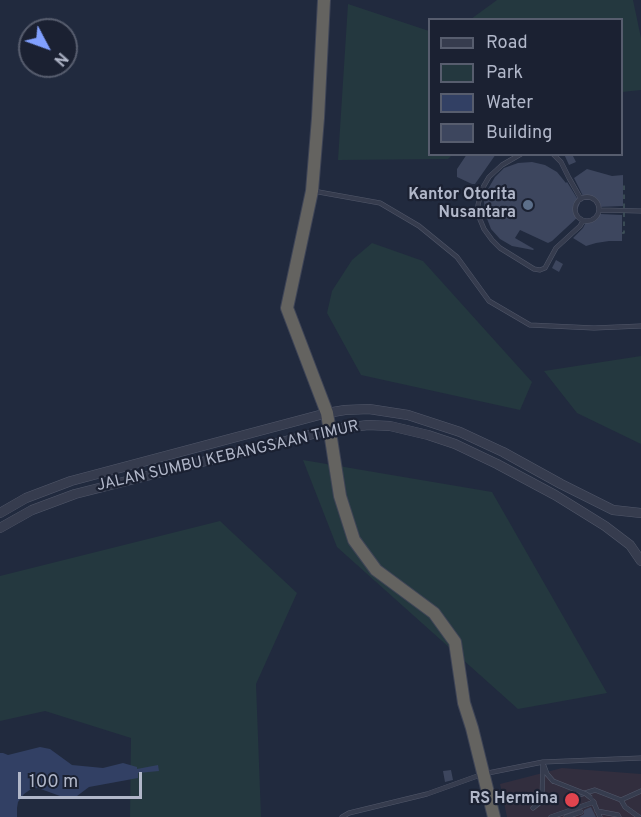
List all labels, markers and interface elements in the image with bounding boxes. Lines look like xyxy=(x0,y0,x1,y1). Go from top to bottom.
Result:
north arrow xyxy=(18,18,78,78)
legend xyxy=(428,18,623,156)
text: Road xyxy=(486,32,528,55)
text: N xyxy=(49,48,71,69)
text: Park xyxy=(486,62,523,85)
text: Water xyxy=(486,92,533,115)
text: Building xyxy=(486,122,552,145)
place label: Kantor Otorita Nusantara xyxy=(408,186,516,224)
marker: Kantor Otorita Nusantara xyxy=(521,198,535,212)
street label: JALAN SUMBU KEBANGSAAN TIMUR xyxy=(95,417,361,497)
scale bar xyxy=(21,760,146,798)
text: 100 m xyxy=(29,771,78,794)
place label: RS Hermina xyxy=(470,790,558,810)
marker: RS Hermina xyxy=(563,791,581,809)

